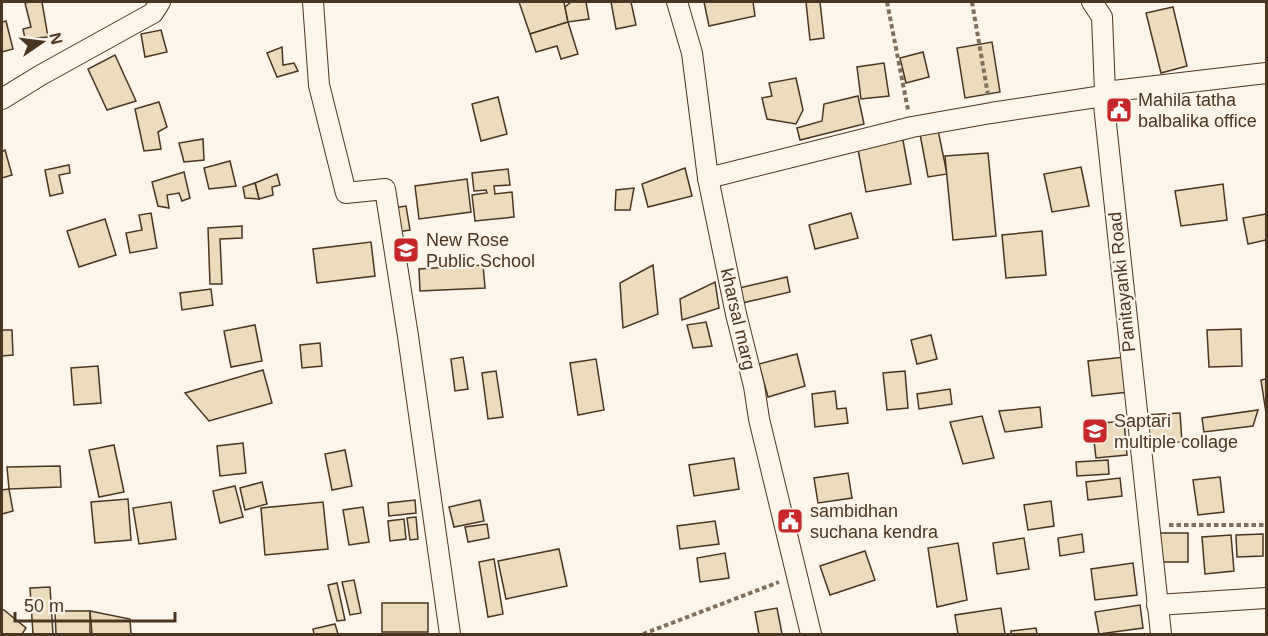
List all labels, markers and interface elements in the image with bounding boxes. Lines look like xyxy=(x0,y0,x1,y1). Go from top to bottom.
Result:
north arrow xyxy=(12,12,72,72)
text: N xyxy=(46,31,66,46)
place label: Mahila tatha balbalika office xyxy=(1138,90,1257,131)
public building icon: Mahila tatha balbalika office xyxy=(1104,95,1134,125)
street label: Panitayanki Road xyxy=(1105,211,1139,353)
place label: New Rose Public School xyxy=(426,230,535,271)
school or university icon: New Rose Public School xyxy=(391,235,421,265)
street label: kharsal marg xyxy=(717,266,759,372)
place label: Saptari multiple collage xyxy=(1114,411,1238,452)
school or university icon: Saptari multiple collage xyxy=(1080,416,1110,446)
place label: sambidhan suchana kendra xyxy=(810,501,939,542)
public building icon: sambidhan suchana kendra xyxy=(775,506,805,536)
scale bar xyxy=(15,585,176,623)
text: 50 m xyxy=(24,596,64,616)

